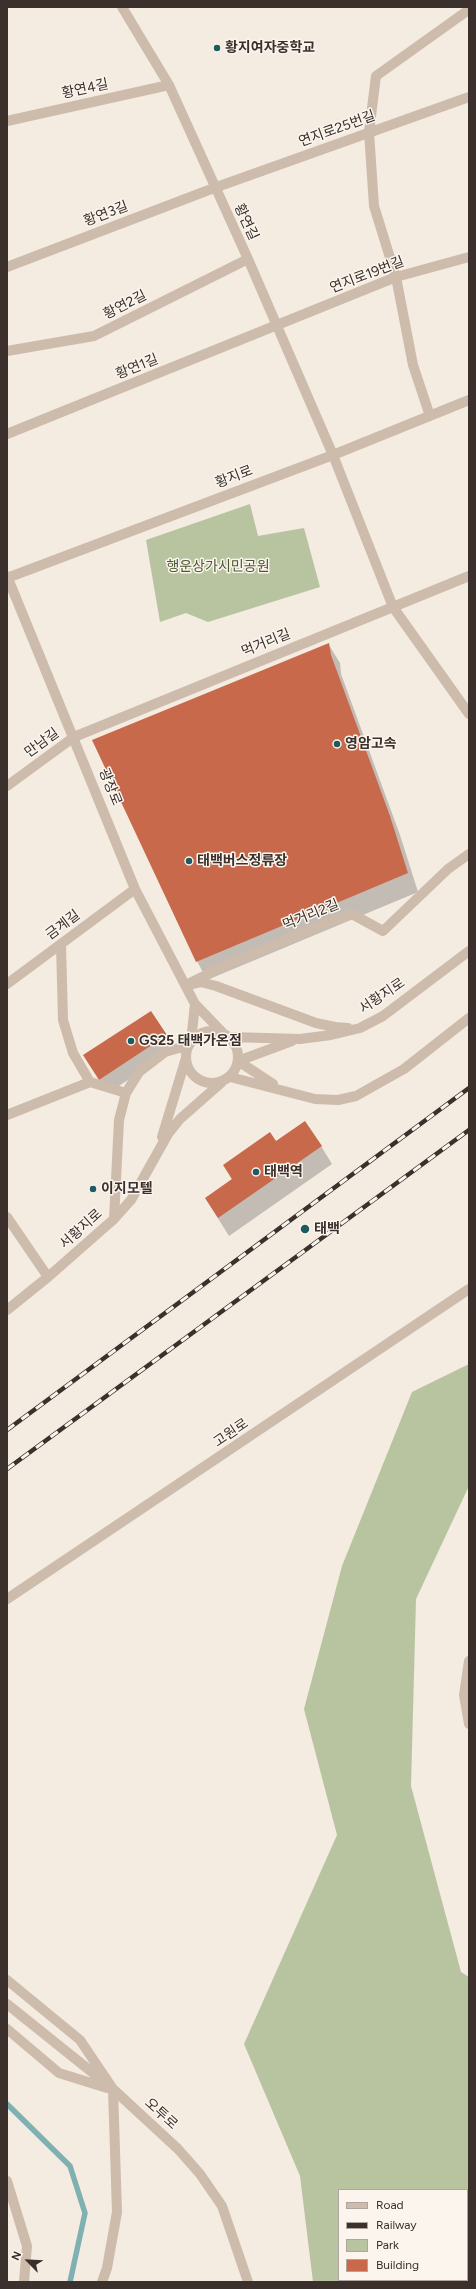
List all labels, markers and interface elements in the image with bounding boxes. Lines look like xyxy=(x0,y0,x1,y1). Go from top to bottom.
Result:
place label: 황지여자중학교 xyxy=(225,40,315,56)
marker: 황지여자중학교 xyxy=(212,43,222,53)
street label: 황연4길 xyxy=(60,76,110,102)
street label: 연지로25번길 xyxy=(296,107,378,151)
street label: 황연3길 xyxy=(81,198,131,230)
street label: 황연길 xyxy=(230,201,262,243)
street label: 연지로19번길 xyxy=(328,253,406,297)
street label: 황연2길 xyxy=(100,287,150,323)
street label: 황연1길 xyxy=(113,351,161,383)
street label: 황지로 xyxy=(213,462,255,492)
park label: 행운상가시민공원 xyxy=(166,559,270,575)
street label: 먹거리길 xyxy=(239,626,293,660)
street label: 만남길 xyxy=(21,725,63,761)
place label: 영암고속 xyxy=(345,736,397,752)
marker: 영암고속 xyxy=(332,739,342,749)
street label: 광장로 xyxy=(95,766,125,808)
place label: 태백버스정류장 xyxy=(197,853,287,869)
marker: 태백버스정류장 xyxy=(184,856,194,866)
street label: 먹거리2길 xyxy=(280,896,342,934)
street label: 금계길 xyxy=(43,907,83,943)
street label: 서황지로 xyxy=(356,975,408,1017)
place label: GS25 태백가온점 xyxy=(139,1033,242,1049)
marker: GS25 태백가온점 xyxy=(126,1036,136,1046)
place label: 태백역 xyxy=(264,1164,303,1180)
marker: 태백역 xyxy=(251,1167,261,1177)
place label: 이지모텔 xyxy=(101,1181,153,1197)
marker: 이지모텔 xyxy=(88,1184,98,1194)
street label: 서황지로 xyxy=(56,1206,106,1252)
place label: 태백 xyxy=(314,1221,340,1237)
marker: 태백 xyxy=(299,1223,311,1235)
street label: 고원로 xyxy=(210,1415,252,1451)
street label: 오투로 xyxy=(141,2095,181,2133)
legend xyxy=(338,2189,468,2281)
text: Road xyxy=(376,2198,404,2212)
text: Railway xyxy=(376,2218,417,2232)
text: Park xyxy=(376,2238,399,2252)
north arrow xyxy=(8,2241,48,2281)
text: N xyxy=(9,2249,24,2262)
text: Building xyxy=(376,2258,419,2272)

